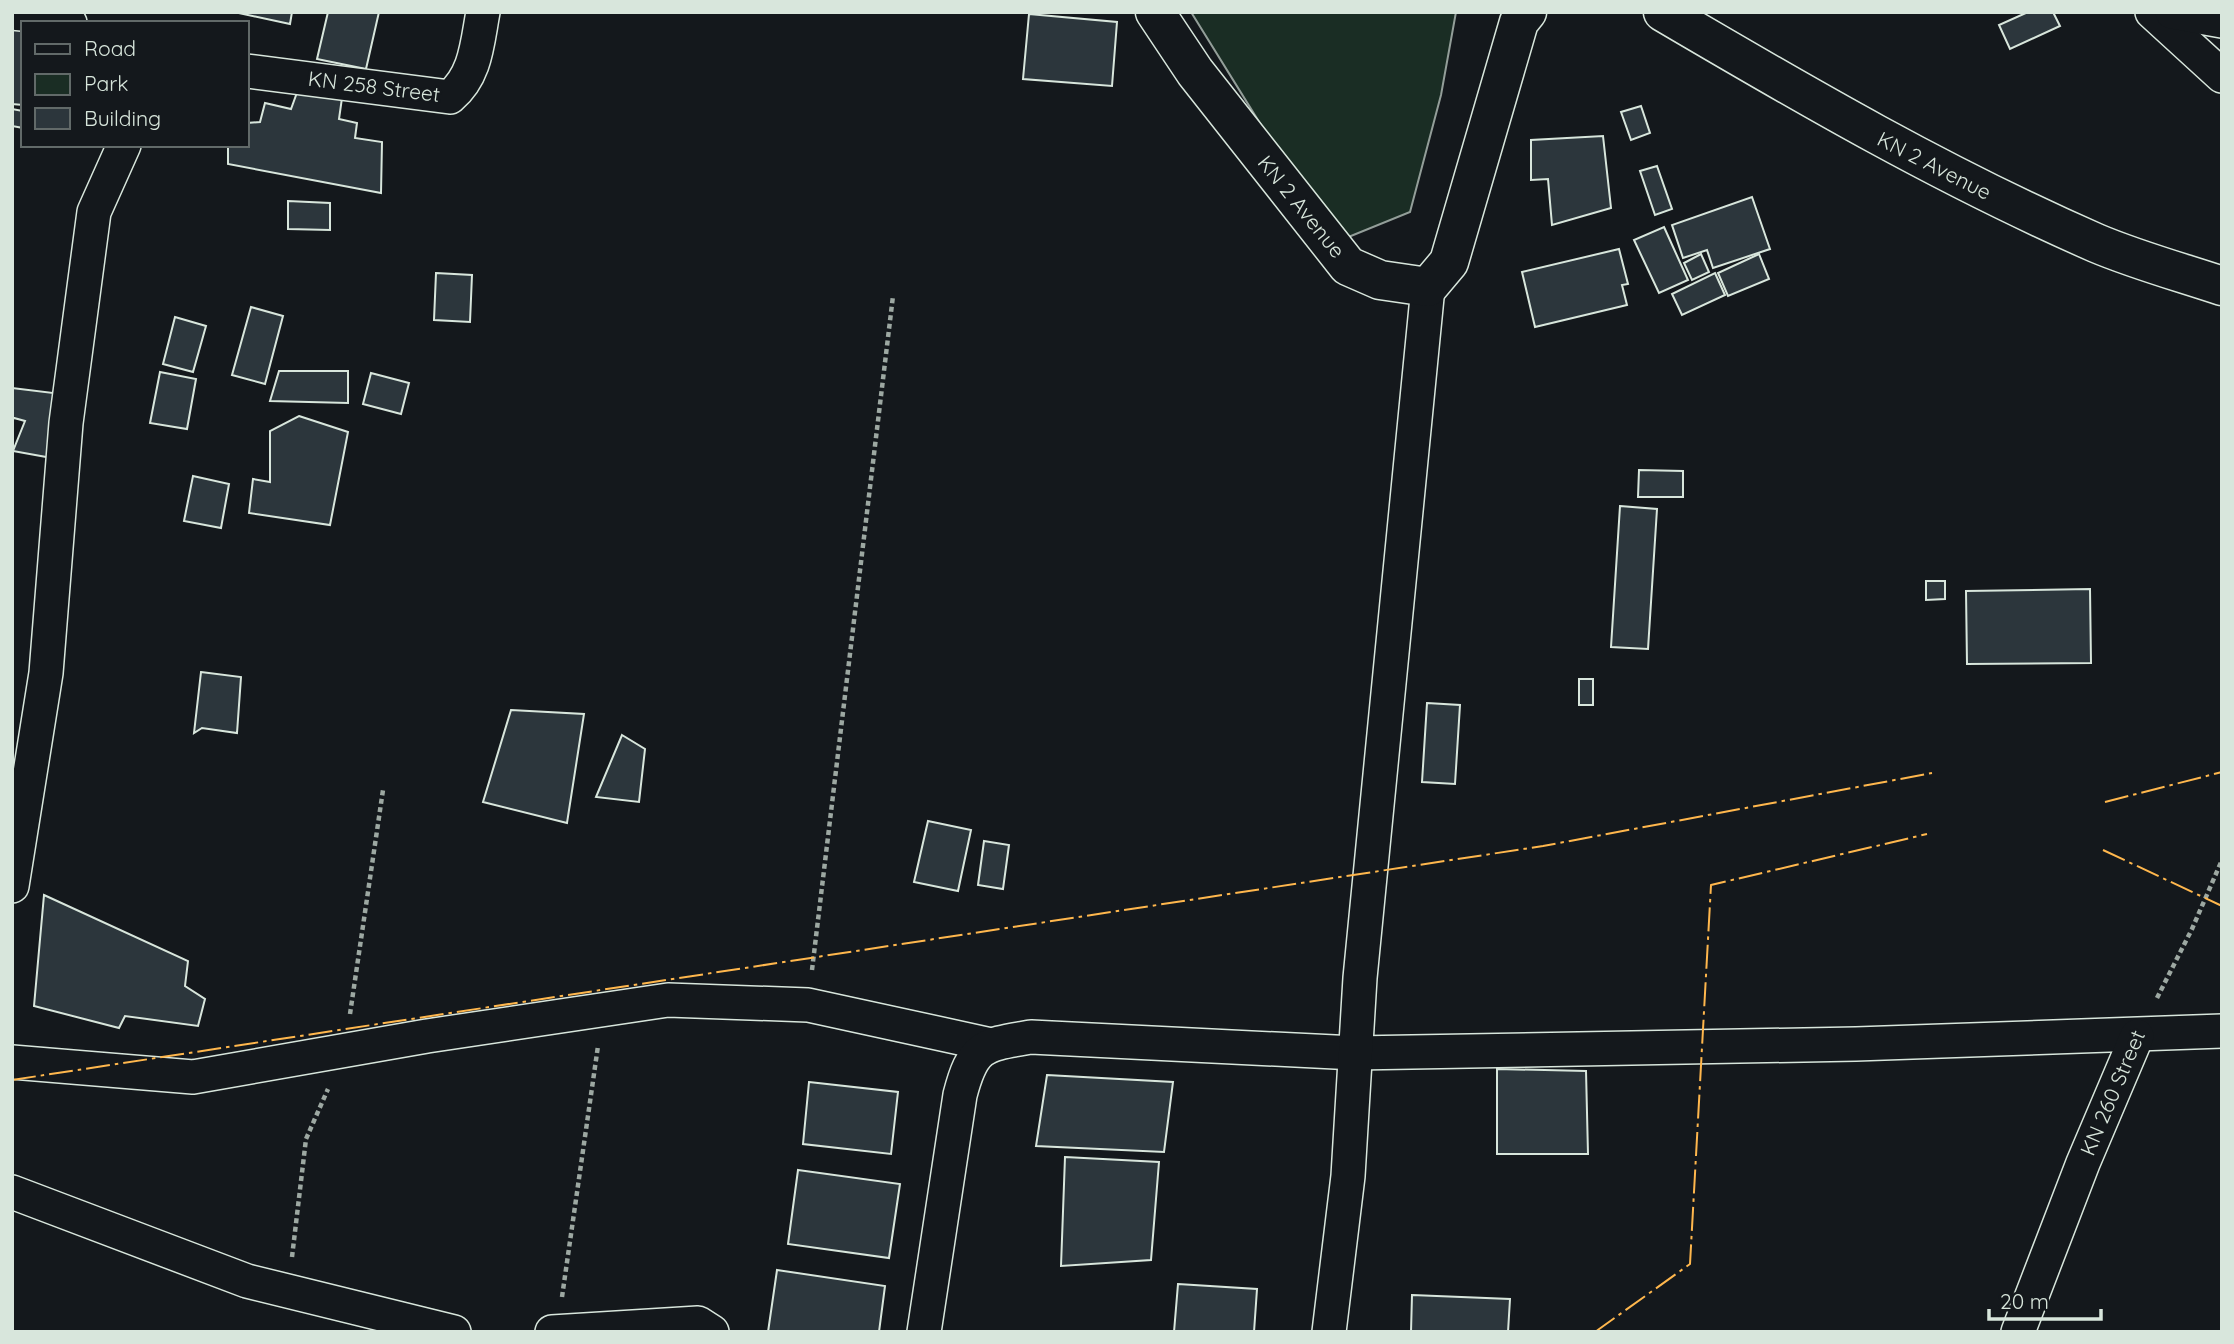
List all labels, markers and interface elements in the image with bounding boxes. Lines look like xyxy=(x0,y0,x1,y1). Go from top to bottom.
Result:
legend xyxy=(21,21,248,147)
text: Road xyxy=(84,35,136,61)
street label: KN 258 Street xyxy=(307,65,442,107)
text: Park xyxy=(84,70,128,96)
text: Building xyxy=(84,105,161,131)
street label: KN 2 Avenue xyxy=(1873,125,1996,205)
street label: KN 2 Avenue xyxy=(1253,150,1351,263)
street label: KN 260 Street xyxy=(2074,1026,2150,1159)
scale bar xyxy=(1989,1278,2101,1322)
text: 20 m xyxy=(2000,1288,2049,1314)

